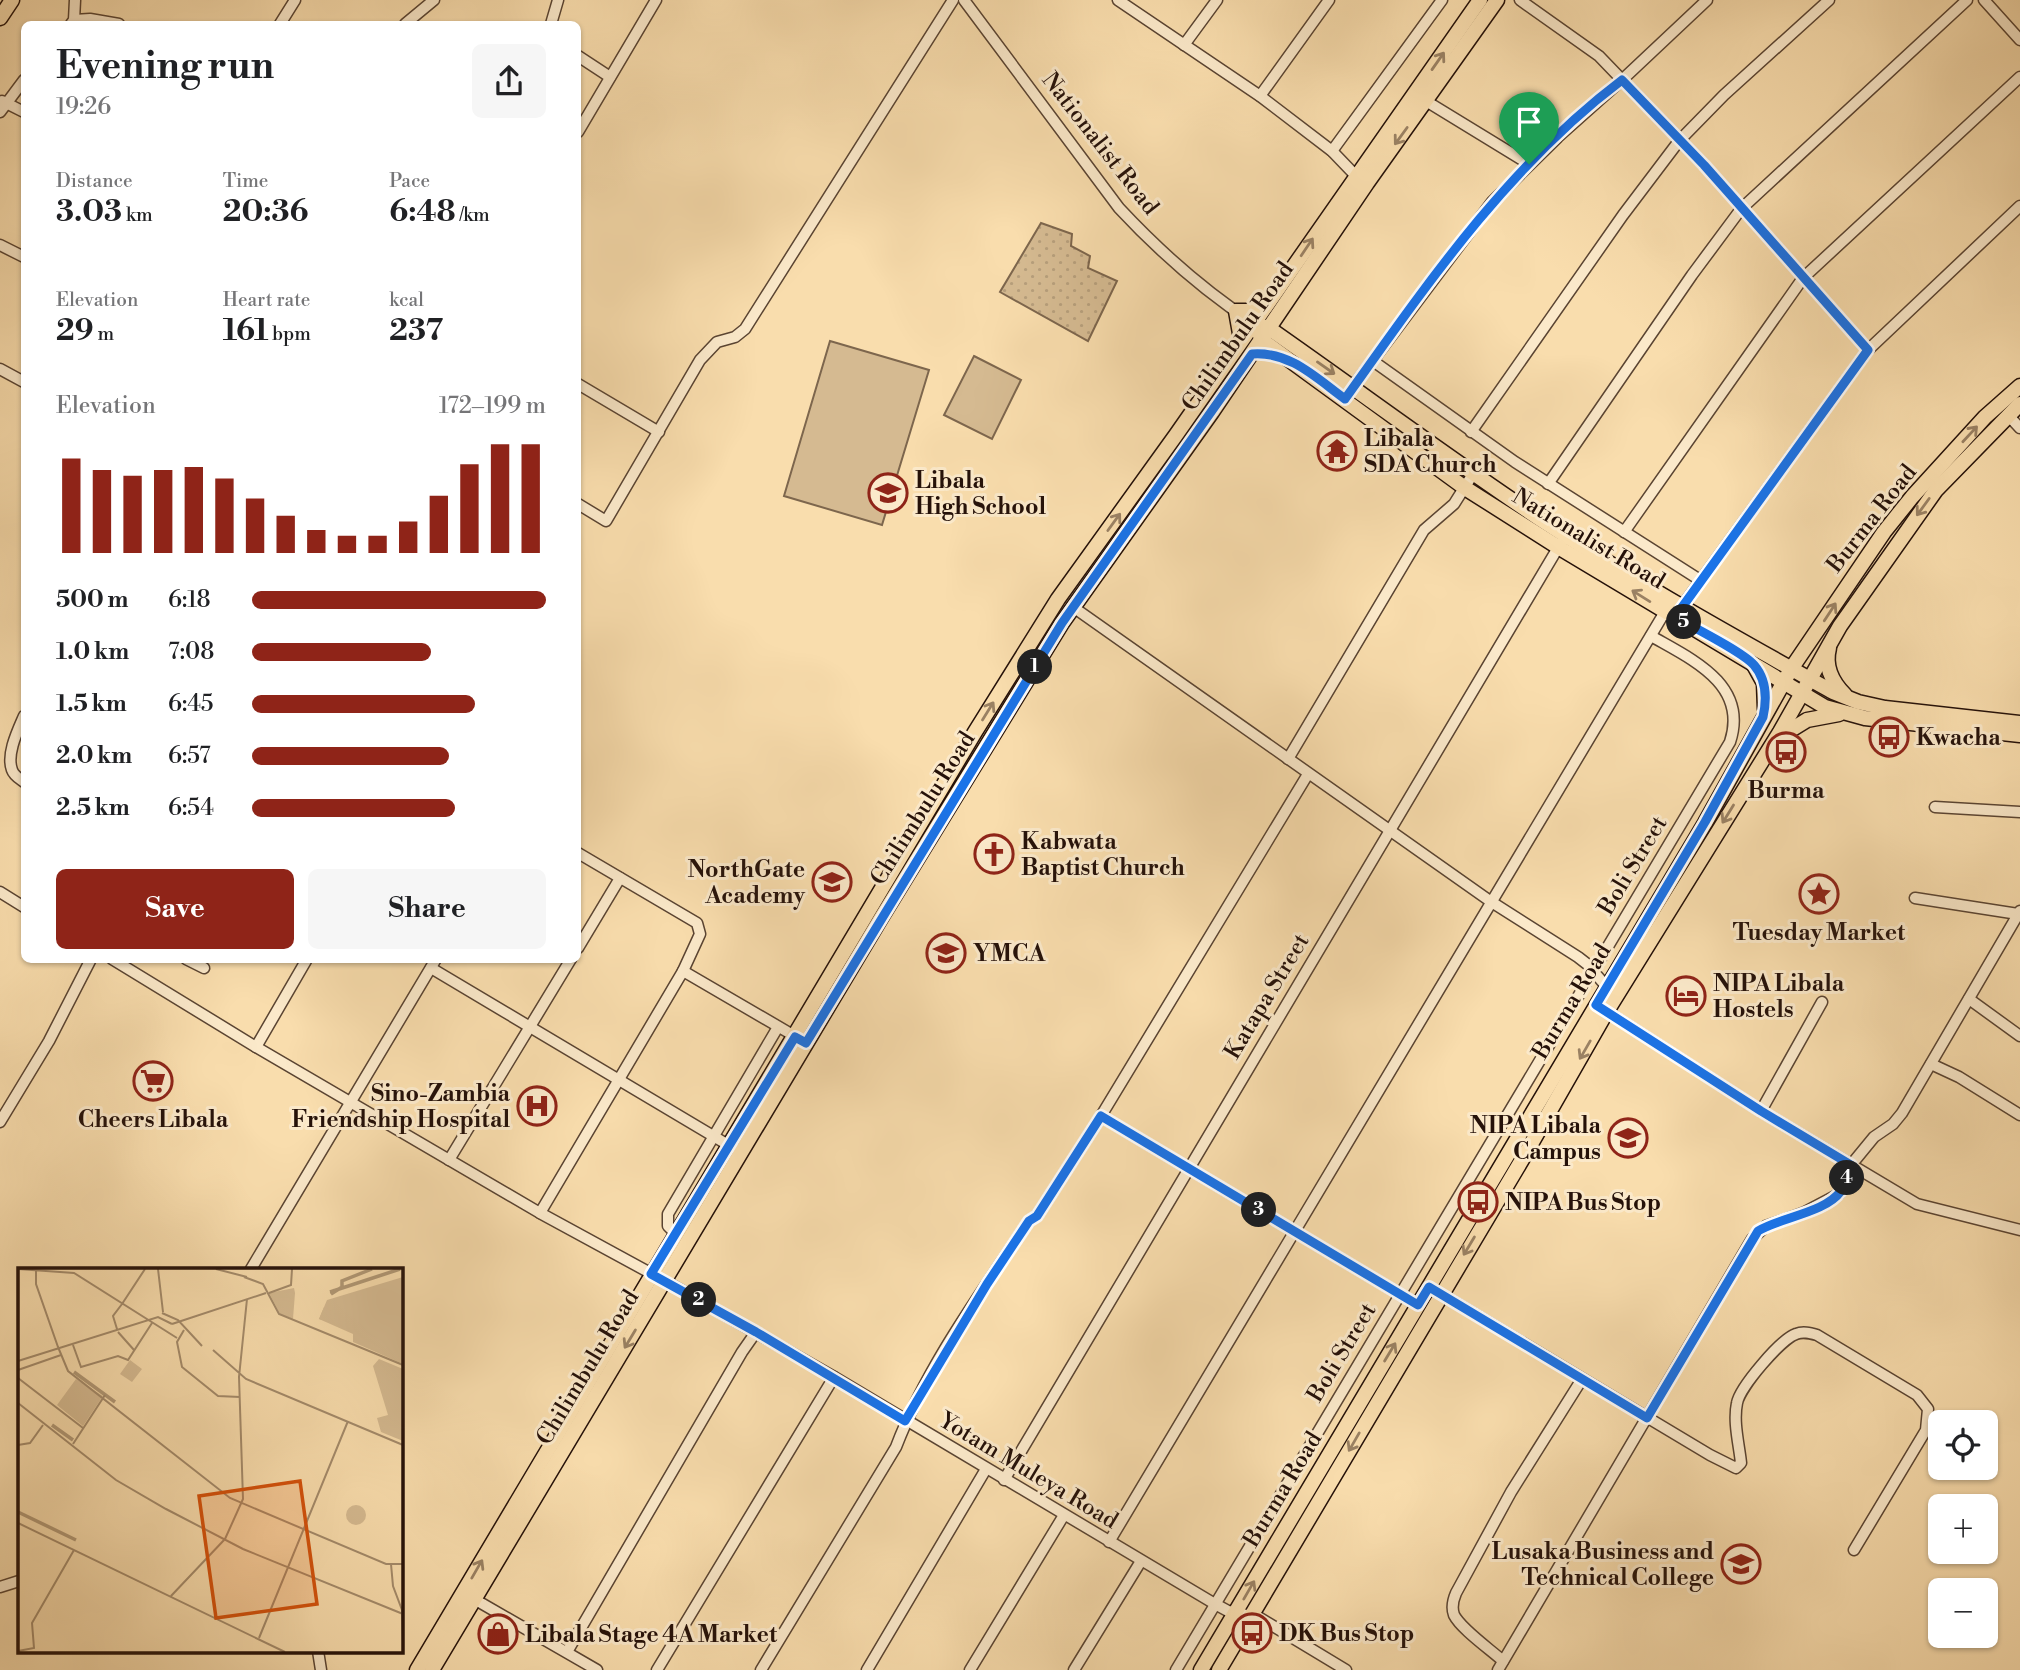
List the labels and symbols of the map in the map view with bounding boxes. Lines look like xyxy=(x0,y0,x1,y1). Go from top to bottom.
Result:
one-way arrow xyxy=(1431,52,1445,71)
street label: Nationalist Road xyxy=(1036,67,1165,221)
pin xyxy=(1499,92,1559,164)
one-way arrow xyxy=(1394,126,1408,145)
one-way arrow xyxy=(1300,238,1314,258)
street label: Chilimbulu Road xyxy=(1176,257,1300,417)
one-way arrow xyxy=(1316,361,1335,375)
place label: Libala SDA Church xyxy=(1364,425,1496,479)
one-way arrow xyxy=(1962,425,1978,443)
temple icon: Libala SDA Church xyxy=(1316,430,1358,472)
street label: Burma Road xyxy=(1820,459,1923,579)
place label: Libala High School xyxy=(915,467,1046,521)
school or university icon: Libala High School xyxy=(867,472,909,514)
street label: Nationalist Road xyxy=(1507,482,1670,595)
one-way arrow xyxy=(1916,497,1930,516)
one-way arrow xyxy=(1106,513,1121,532)
one-way arrow xyxy=(1631,589,1651,603)
one-way arrow xyxy=(1823,603,1837,623)
pin: 5 xyxy=(1666,604,1702,640)
pin: 1 xyxy=(1018,650,1052,684)
one-way arrow xyxy=(980,702,995,721)
bus stop icon: Kwacha xyxy=(1868,716,1910,758)
place label: Kwacha xyxy=(1916,724,2001,752)
street label: Chilimbulu Road xyxy=(864,727,981,891)
bus stop icon: Burma xyxy=(1765,731,1807,773)
place label: Burma xyxy=(1748,777,1825,805)
one-way arrow xyxy=(1721,803,1735,823)
street label: Boli Street xyxy=(1592,811,1673,921)
place label: Kabwata Baptist Church xyxy=(1021,828,1185,882)
church icon: Kabwata Baptist Church xyxy=(973,833,1015,875)
place label: NorthGate Academy xyxy=(687,856,805,910)
school or university icon: NorthGate Academy xyxy=(811,861,853,903)
place icon: Tuesday Market xyxy=(1798,873,1840,915)
place label: Tuesday Market xyxy=(1733,919,1906,947)
street label: Katapa Street xyxy=(1218,929,1315,1064)
school or university icon: YMCA xyxy=(925,932,967,974)
street label: Burma Road xyxy=(1526,939,1617,1065)
place label: YMCA xyxy=(973,940,1046,968)
place label: NIPA Libala Hostels xyxy=(1713,970,1845,1024)
hotel icon: NIPA Libala Hostels xyxy=(1665,975,1707,1017)
one-way arrow xyxy=(1578,1039,1592,1059)
supermarket icon: Cheers Libala xyxy=(132,1060,174,1102)
place label: Sino-Zambia Friendship Hospital xyxy=(291,1080,511,1134)
hospital icon: Sino-Zambia Friendship Hospital xyxy=(516,1085,558,1127)
place label: Cheers Libala xyxy=(78,1106,229,1134)
place label: NIPA Libala Campus xyxy=(1470,1112,1602,1166)
school or university icon: NIPA Libala Campus xyxy=(1607,1117,1649,1159)
pin: 4 xyxy=(1829,1160,1864,1196)
bus stop icon: NIPA Bus Stop xyxy=(1457,1181,1499,1223)
place label: NIPA Bus Stop xyxy=(1505,1189,1661,1217)
pin: 3 xyxy=(1242,1192,1276,1228)
one-way arrow xyxy=(1462,1235,1476,1255)
inset map xyxy=(18,1268,402,1652)
pin: 2 xyxy=(682,1282,716,1318)
street label: Chilimbulu Road xyxy=(531,1285,645,1450)
street label: Boli Street xyxy=(1301,1298,1382,1408)
one-way arrow xyxy=(622,1329,636,1349)
one-way arrow xyxy=(1383,1343,1397,1363)
street label: Yotam Muleya Road xyxy=(933,1406,1123,1535)
street label: Burma Road xyxy=(1237,1427,1328,1553)
one-way arrow xyxy=(1346,1431,1360,1451)
place label: Lusaka Business and Technical College xyxy=(1492,1538,1714,1592)
school or university icon: Lusaka Business and Technical College xyxy=(1720,1543,1762,1585)
one-way arrow xyxy=(471,1560,485,1580)
one-way arrow xyxy=(1242,1581,1256,1601)
bus stop icon: DK Bus Stop xyxy=(1231,1612,1273,1654)
shop icon: Libala Stage 4A Market xyxy=(477,1613,519,1655)
place label: DK Bus Stop xyxy=(1279,1620,1414,1648)
place label: Libala Stage 4A Market xyxy=(525,1621,778,1649)

